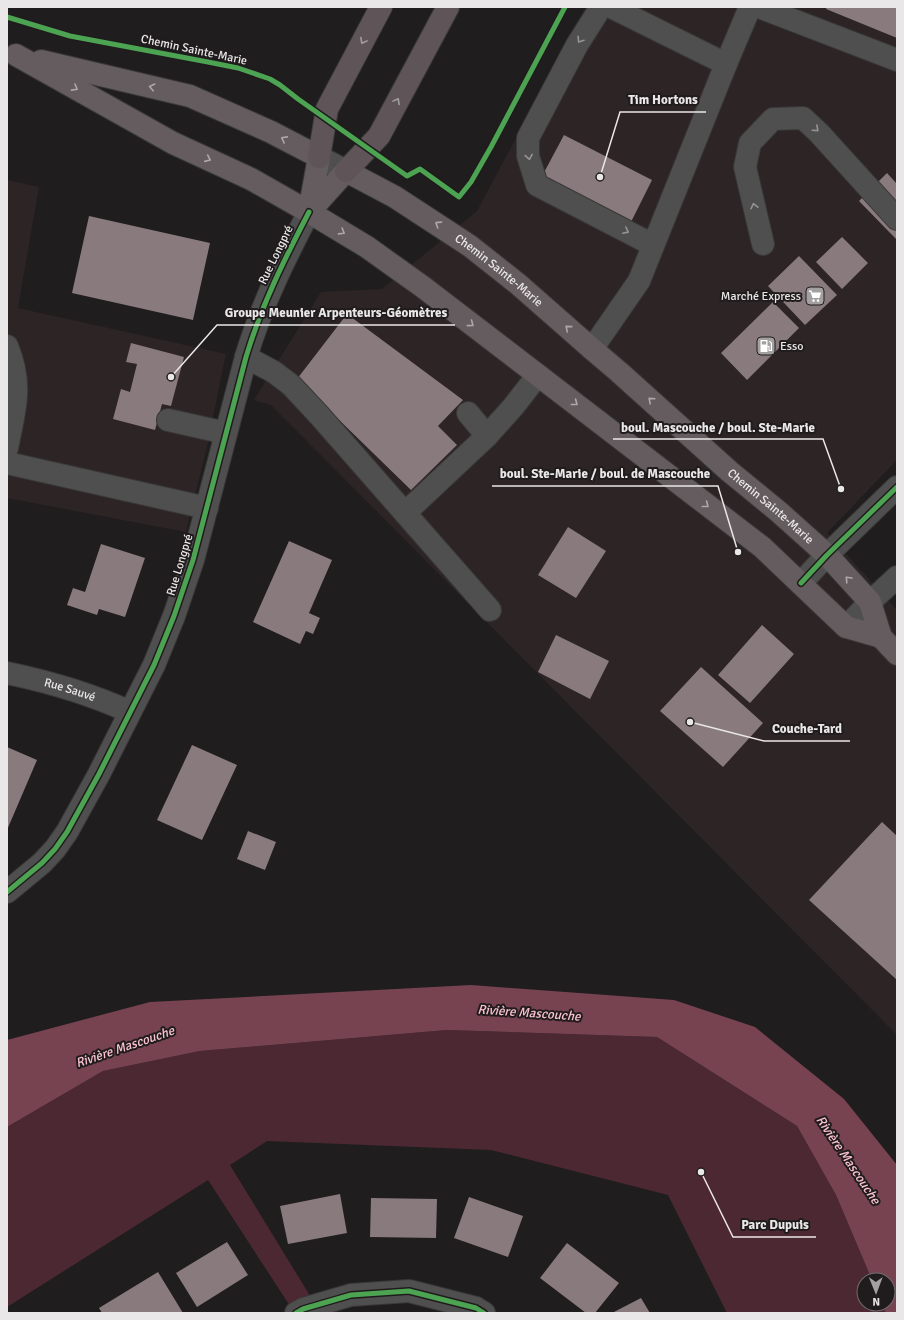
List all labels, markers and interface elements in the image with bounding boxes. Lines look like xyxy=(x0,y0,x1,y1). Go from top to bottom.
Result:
street label: Chemin Sainte-Marie xyxy=(139,31,249,69)
one-way arrow xyxy=(577,36,585,43)
one-way arrow xyxy=(360,37,367,45)
one-way arrow xyxy=(149,83,156,91)
one-way arrow xyxy=(71,84,78,91)
callout: Tim Hortons xyxy=(620,87,706,112)
text: Tim Hortons xyxy=(628,92,698,108)
one-way arrow xyxy=(392,98,400,105)
one-way arrow xyxy=(811,125,818,132)
one-way arrow xyxy=(281,136,288,144)
one-way arrow xyxy=(524,153,533,160)
one-way arrow xyxy=(204,154,212,162)
one-way arrow xyxy=(750,202,759,209)
one-way arrow xyxy=(435,221,442,229)
street label: Rue Longpré xyxy=(255,223,297,287)
one-way arrow xyxy=(622,227,629,234)
one-way arrow xyxy=(338,228,345,235)
street label: Chemin Sainte-Marie xyxy=(452,231,546,310)
supermarket icon: Marché Express xyxy=(804,285,826,307)
place label: Marché Express xyxy=(721,289,801,304)
callout: Groupe Meunier Arpenteurs-Géomètres xyxy=(217,300,455,325)
text: Groupe Meunier Arpenteurs-Géomètres xyxy=(225,305,448,321)
one-way arrow xyxy=(467,319,474,326)
one-way arrow xyxy=(566,326,573,333)
fuel station icon: Esso xyxy=(755,335,777,357)
place label: Esso xyxy=(780,339,804,354)
one-way arrow xyxy=(570,398,577,405)
one-way arrow xyxy=(648,398,655,405)
callout: boul. Mascouche / boul. Ste-Marie xyxy=(613,414,823,439)
text: boul. Mascouche / boul. Ste-Marie xyxy=(621,420,816,436)
callout: boul. Ste-Marie / boul. de Mascouche xyxy=(492,461,718,486)
street label: Chemin Sainte-Marie xyxy=(724,465,817,547)
text: boul. Ste-Marie / boul. de Mascouche xyxy=(500,466,711,482)
one-way arrow xyxy=(702,500,709,507)
street label: Rue Longpré xyxy=(164,532,196,598)
one-way arrow xyxy=(846,576,853,583)
street label: Rue Sauvé xyxy=(43,675,98,705)
callout: Couche-Tard xyxy=(764,716,850,741)
text: Couche-Tard xyxy=(772,721,842,737)
water label: Rivière Mascouche xyxy=(477,1001,583,1025)
water label: Rivière Mascouche xyxy=(74,1022,178,1071)
water label: Rivière Mascouche xyxy=(812,1113,884,1209)
callout: Parc Dupuis xyxy=(733,1212,816,1237)
text: Parc Dupuis xyxy=(741,1217,809,1233)
north arrow xyxy=(856,1272,896,1312)
text: N xyxy=(872,1295,880,1308)

